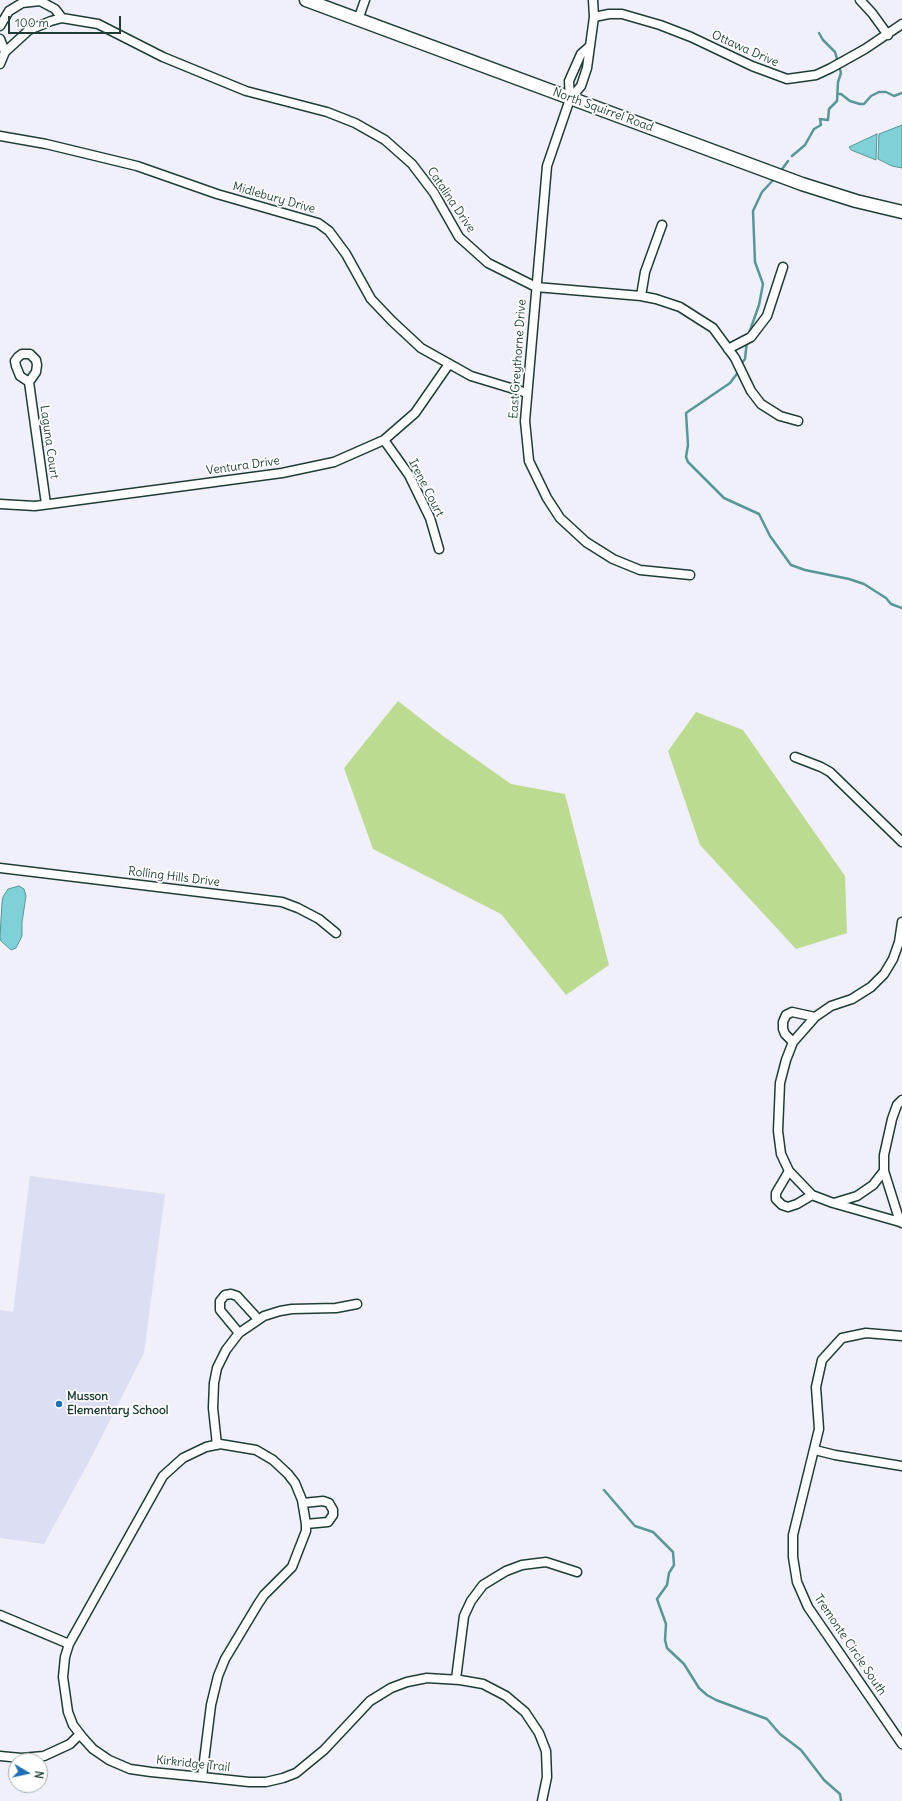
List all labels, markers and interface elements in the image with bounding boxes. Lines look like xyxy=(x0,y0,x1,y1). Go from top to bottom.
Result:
scale bar xyxy=(10,8,123,34)
text: 100 m xyxy=(15,15,49,30)
street label: Ottawa Drive xyxy=(709,28,781,70)
street label: North Squirrel Road xyxy=(551,85,655,135)
street label: Catalina Drive xyxy=(424,164,478,236)
street label: Midlebury Drive xyxy=(231,179,317,217)
street label: East Greythorne Drive xyxy=(507,299,529,419)
street label: Laguna Court xyxy=(37,404,61,480)
street label: Ventura Drive xyxy=(205,454,281,478)
street label: Irene Court xyxy=(405,457,447,519)
street label: Rolling Hills Drive xyxy=(127,864,221,890)
place label: Musson Elementary School xyxy=(67,1390,168,1418)
marker: Musson Elementary School xyxy=(54,1399,64,1409)
street label: Tremonte Circle South xyxy=(811,1592,889,1698)
north arrow xyxy=(8,1753,48,1793)
street label: Kirkridge Trail xyxy=(155,1753,231,1775)
text: N xyxy=(31,1770,46,1780)

